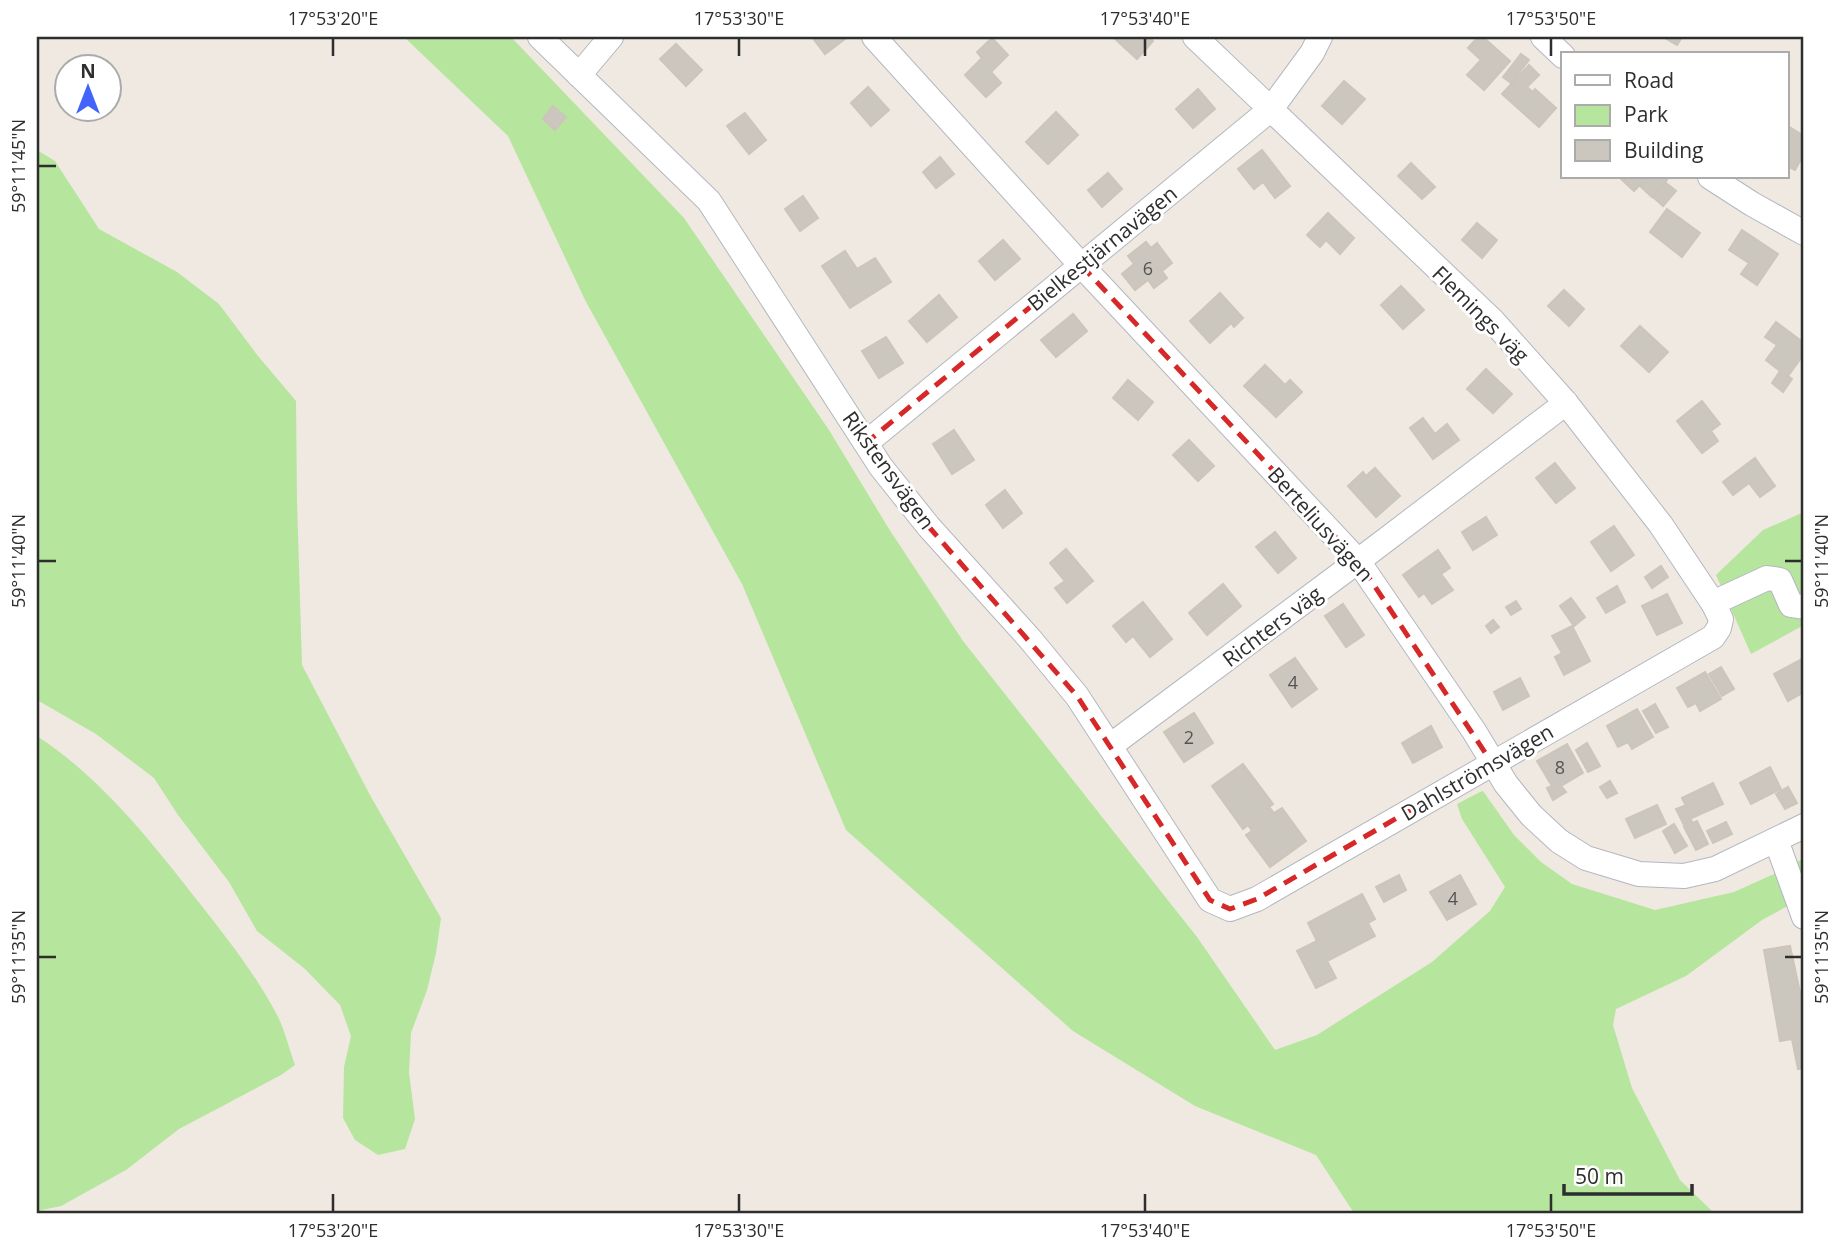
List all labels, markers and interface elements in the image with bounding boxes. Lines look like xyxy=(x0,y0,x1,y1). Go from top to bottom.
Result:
text: 17°53'20"E xyxy=(288,6,378,30)
text: 17°53'30"E xyxy=(694,6,784,30)
text: 17°53'40"E xyxy=(1100,6,1190,30)
text: 17°53'50"E xyxy=(1506,6,1596,30)
north arrow xyxy=(52,52,122,122)
legend xyxy=(1561,52,1788,178)
text: N xyxy=(80,58,96,84)
text: Road xyxy=(1624,66,1674,94)
text: Park xyxy=(1624,100,1668,128)
text: 59°11'45"N xyxy=(6,119,30,213)
text: Building xyxy=(1624,136,1703,164)
street label: Bielkestjärnavägen xyxy=(1021,179,1183,317)
house number: 6 xyxy=(1143,256,1153,280)
street label: Flemings väg xyxy=(1427,260,1535,368)
street label: Rikstensvägen xyxy=(837,405,941,535)
street label: Berteliusvägen xyxy=(1262,461,1380,587)
text: 59°11'40"N xyxy=(6,514,30,608)
text: 59°11'40"N xyxy=(1809,514,1833,608)
street label: Richters väg xyxy=(1216,579,1328,673)
house number: 4 xyxy=(1288,670,1298,694)
street label: Dahlströmsvägen xyxy=(1396,717,1558,827)
house number: 2 xyxy=(1184,725,1194,749)
house number: 8 xyxy=(1555,755,1565,779)
house number: 4 xyxy=(1448,886,1458,910)
text: 59°11'35"N xyxy=(6,910,30,1004)
text: 59°11'35"N xyxy=(1809,910,1833,1004)
scale bar xyxy=(1564,1152,1692,1196)
text: 50 m xyxy=(1575,1162,1624,1190)
text: 17°53'20"E xyxy=(288,1218,378,1242)
text: 17°53'30"E xyxy=(694,1218,784,1242)
text: 17°53'40"E xyxy=(1100,1218,1190,1242)
text: 17°53'50"E xyxy=(1506,1218,1596,1242)

